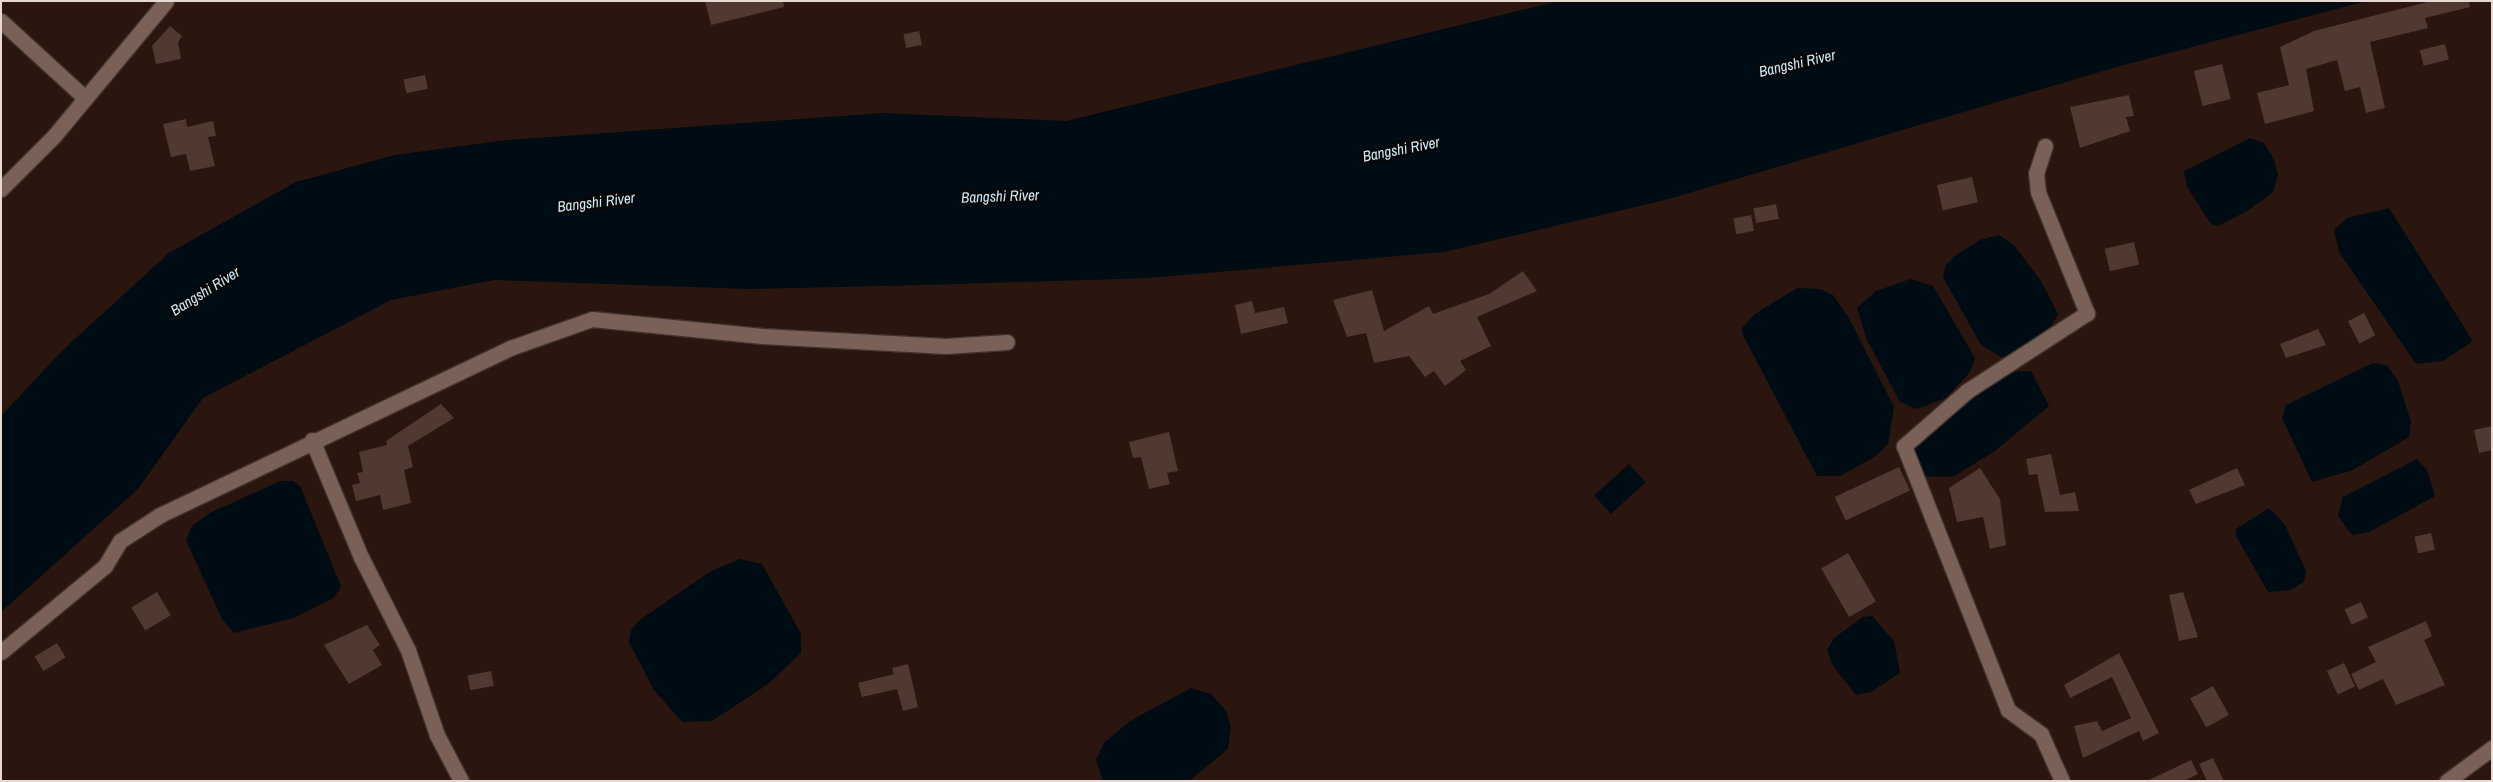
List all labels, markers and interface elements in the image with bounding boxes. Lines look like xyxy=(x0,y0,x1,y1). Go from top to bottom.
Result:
water label: Bangshi River xyxy=(1757,45,1837,81)
water label: Bangshi River xyxy=(1361,133,1441,165)
water label: Bangshi River xyxy=(961,186,1039,206)
water label: Bangshi River xyxy=(556,188,636,216)
water label: Bangshi River xyxy=(167,263,243,319)

